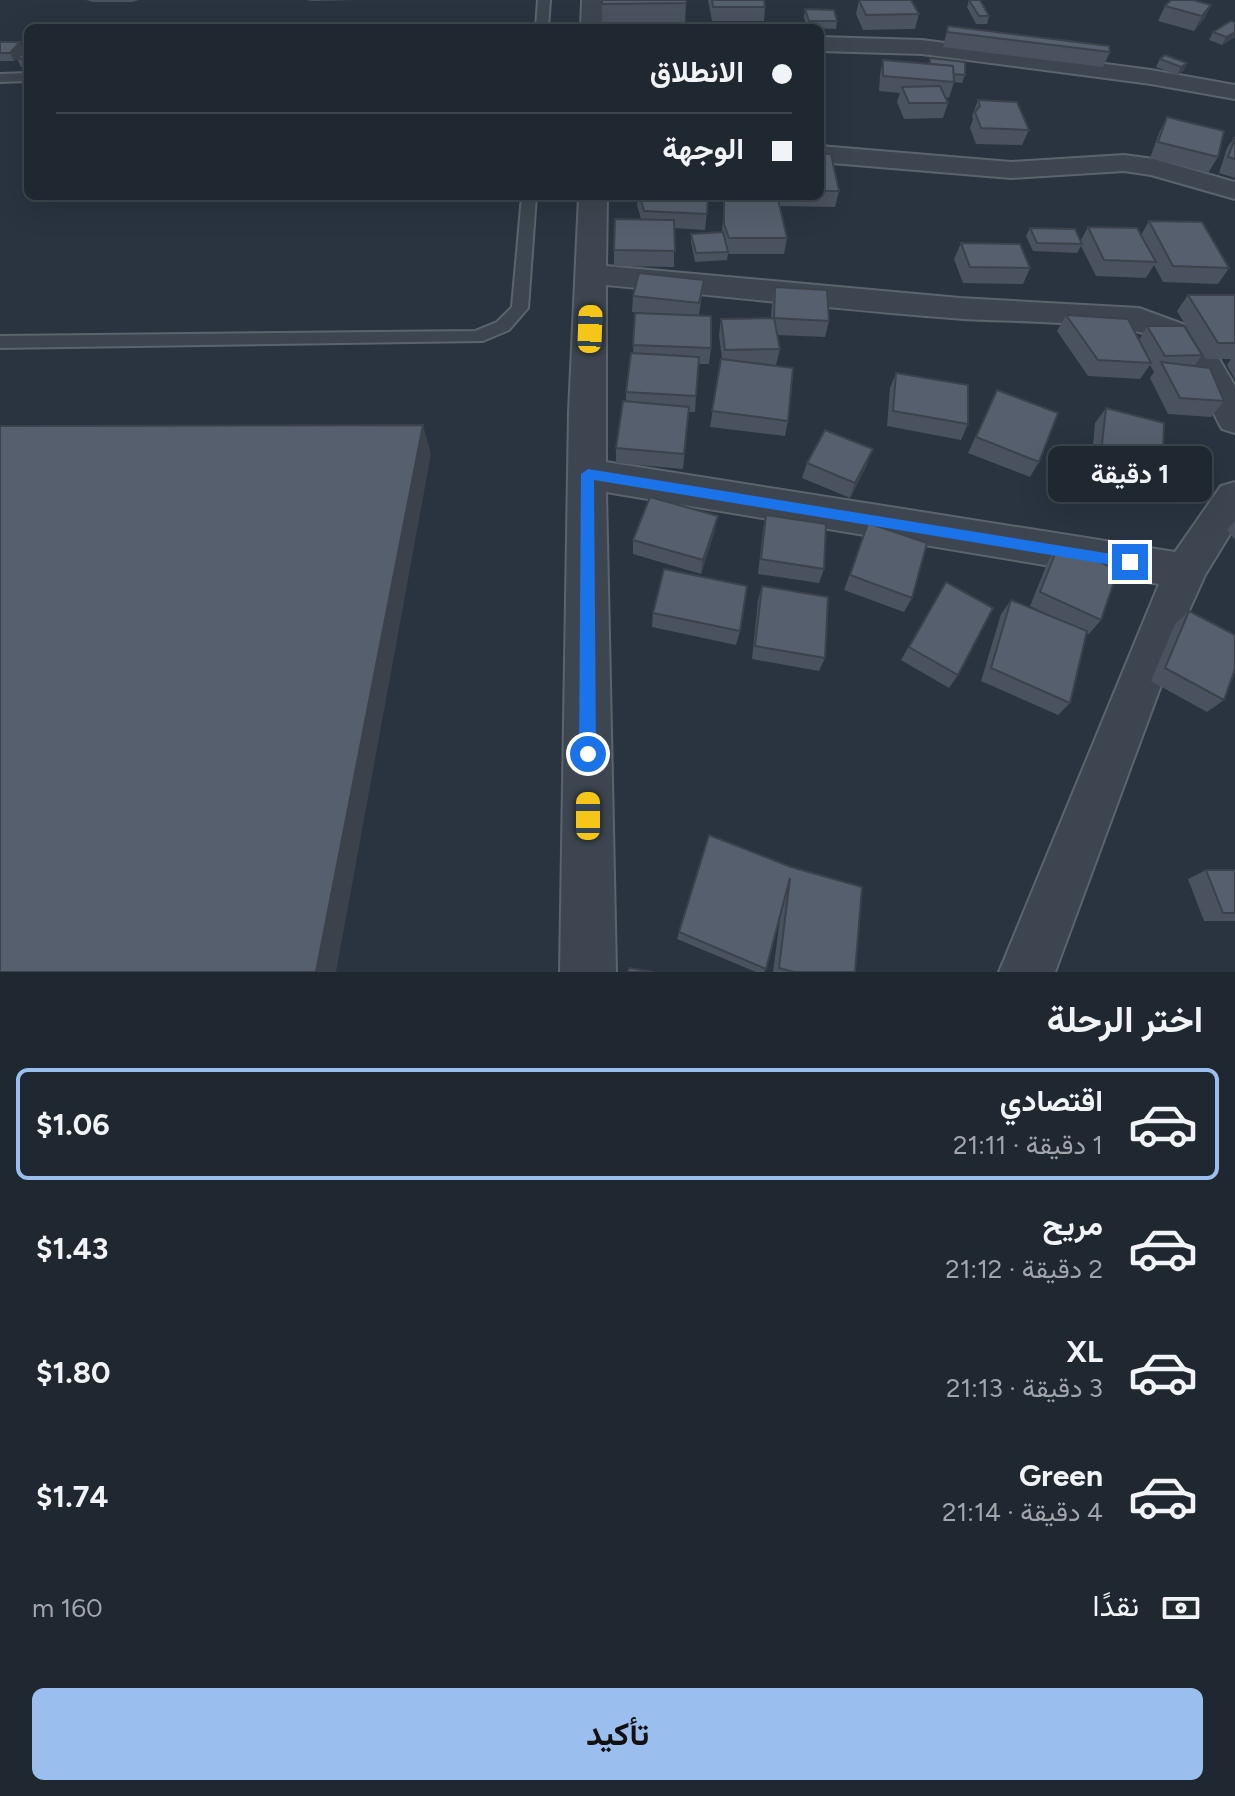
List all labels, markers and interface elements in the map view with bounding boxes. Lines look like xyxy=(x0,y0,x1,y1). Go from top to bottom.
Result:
text: الانطلاق xyxy=(650,53,744,90)
text: الوجهة xyxy=(662,130,744,167)
car xyxy=(577,305,603,353)
callout: 1 دقيقة xyxy=(1048,446,1212,502)
text: 1 دقيقة xyxy=(1091,458,1169,490)
route end xyxy=(1112,544,1148,580)
route start xyxy=(570,736,606,772)
car xyxy=(576,792,600,840)
text: اختر الرحلة xyxy=(1047,998,1203,1041)
text: اقتصادي xyxy=(1000,1082,1103,1119)
icon: car xyxy=(1127,1088,1199,1160)
text: $1.06 xyxy=(36,1106,110,1143)
text: 1 دقيقة · 21:11 xyxy=(953,1129,1103,1161)
text: مريح xyxy=(1043,1206,1103,1243)
icon: car xyxy=(1127,1212,1199,1284)
text: $1.43 xyxy=(36,1230,108,1267)
text: 2 دقيقة · 21:12 xyxy=(945,1253,1103,1285)
text: XL xyxy=(1067,1333,1103,1370)
icon: car xyxy=(1127,1336,1199,1408)
text: $1.80 xyxy=(36,1354,111,1391)
text: 3 دقيقة · 21:13 xyxy=(946,1372,1103,1404)
text: Green xyxy=(1019,1457,1103,1494)
icon: car xyxy=(1127,1460,1199,1532)
text: $1.74 xyxy=(36,1478,108,1515)
text: 4 دقيقة · 21:14 xyxy=(942,1496,1103,1528)
icon: cash xyxy=(1159,1586,1203,1630)
text: نقدًا xyxy=(1093,1587,1139,1624)
text: 160 m xyxy=(32,1592,103,1624)
button: تأكيد xyxy=(32,1688,1203,1780)

